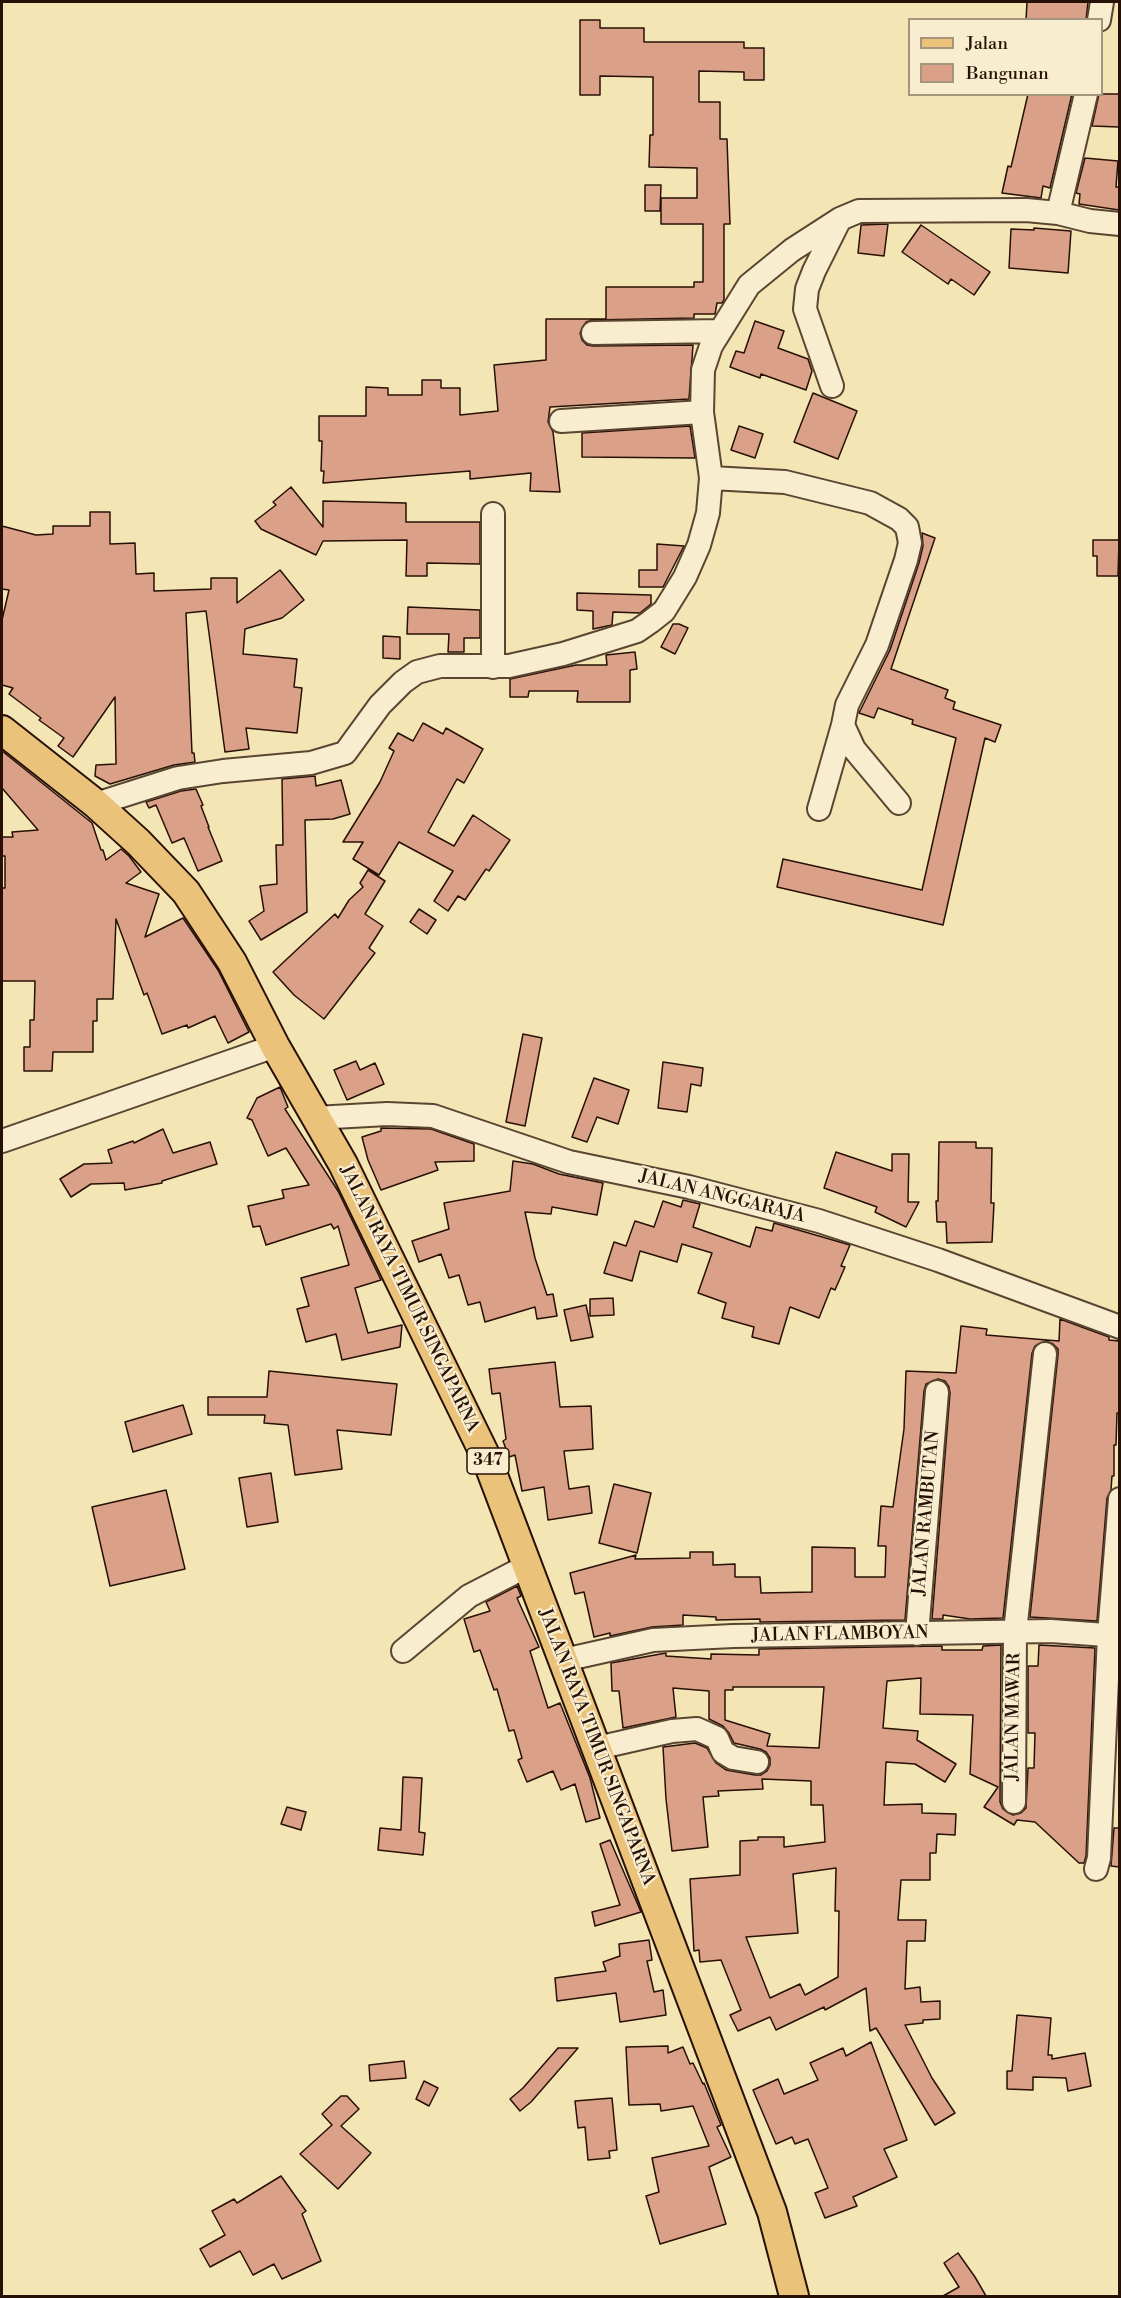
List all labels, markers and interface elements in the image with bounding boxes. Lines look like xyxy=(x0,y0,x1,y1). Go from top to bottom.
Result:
legend xyxy=(908,18,1103,96)
text: Jalan xyxy=(966,32,1008,55)
text: Bangunan xyxy=(966,62,1049,85)
street label: JALAN RAYA TIMUR SINGAPARNA xyxy=(335,1162,483,1436)
street label: JALAN ANGGARAJA xyxy=(637,1166,807,1228)
street label: JALAN RAMBUTAN xyxy=(909,1430,945,1596)
road number: 347 xyxy=(467,1448,509,1474)
street label: JALAN RAYA TIMUR SINGAPARNA xyxy=(533,1606,659,1888)
street label: JALAN FLAMBOYAN xyxy=(751,1623,929,1647)
street label: JALAN MAWAR xyxy=(1002,1653,1026,1781)

